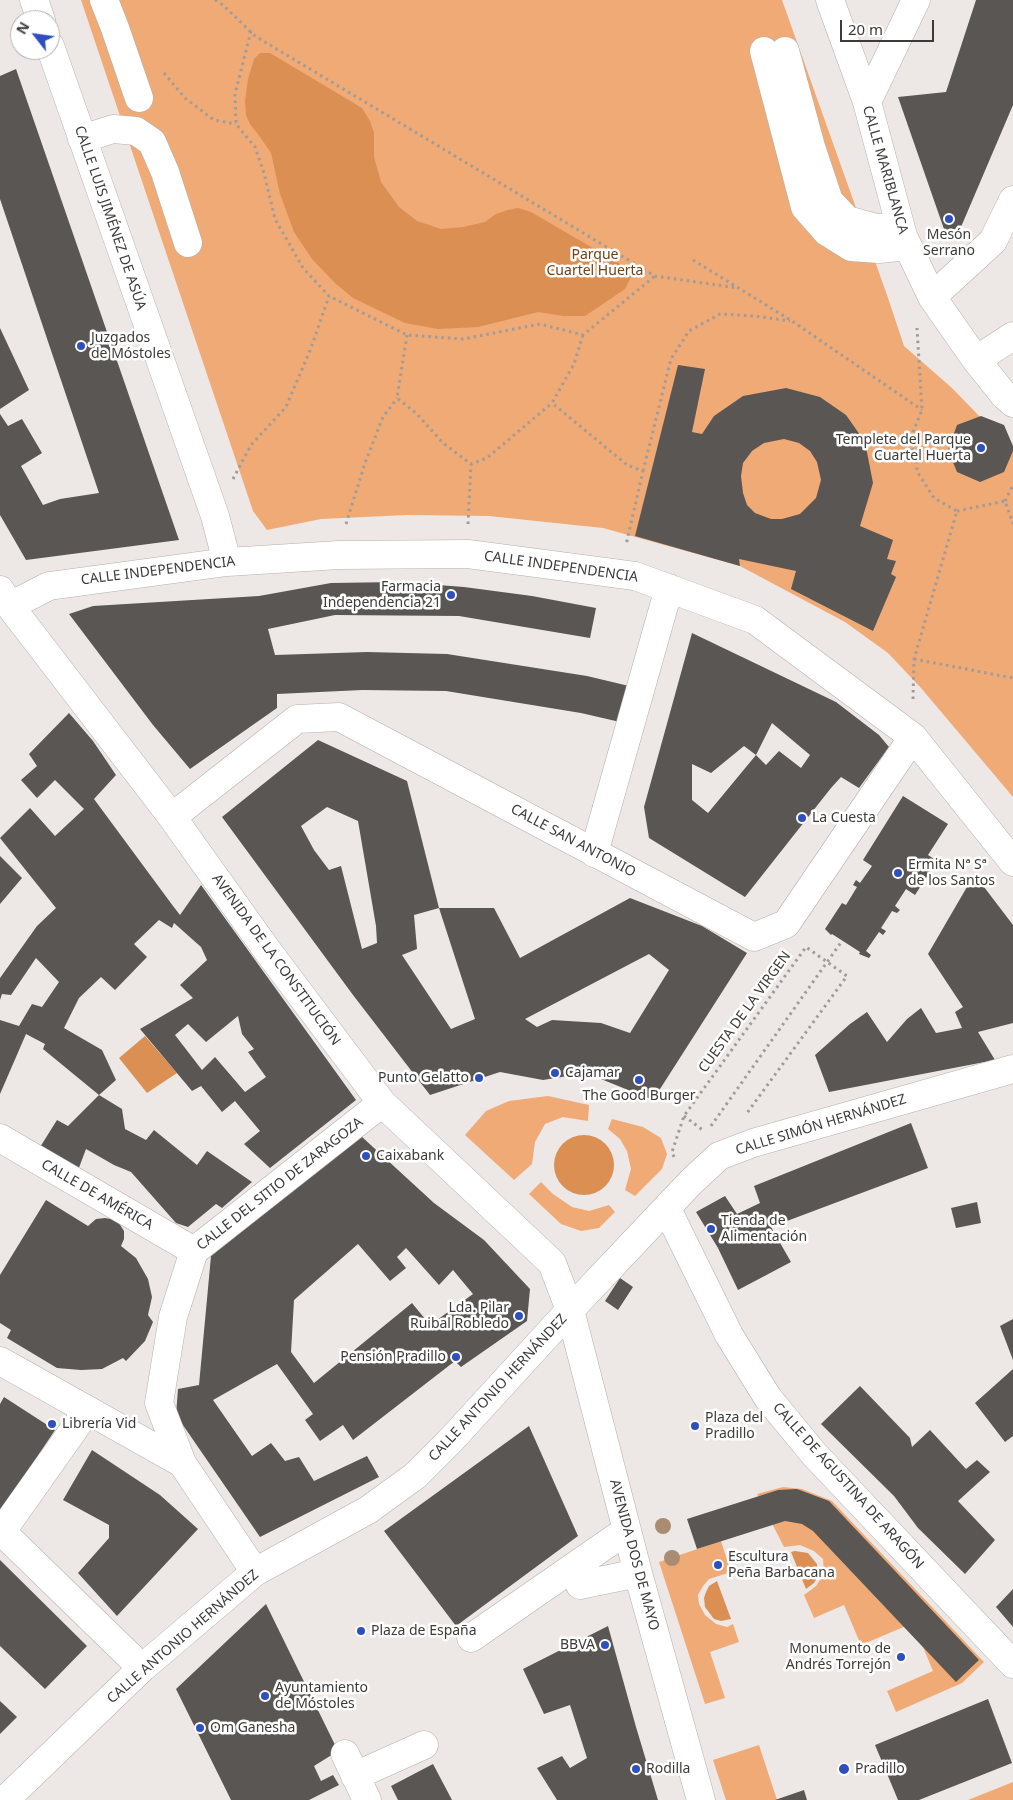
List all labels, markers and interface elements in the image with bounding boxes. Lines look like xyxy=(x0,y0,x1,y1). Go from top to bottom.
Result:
north arrow xyxy=(10,10,60,60)
scale bar xyxy=(843,10,937,42)
text: N xyxy=(11,18,34,37)
text: 20 m xyxy=(848,19,883,39)
street label: CALLE MARIBLANCA xyxy=(859,104,911,236)
street label: CALLE LUIS JIMÉNEZ DE ASÚA xyxy=(71,124,149,312)
marker: Mesón Serrano xyxy=(943,213,955,225)
place label: Mesón Serrano xyxy=(923,227,975,260)
park label: Parque Cuartel Huerta xyxy=(547,247,643,280)
place label: Juzgados de Móstoles xyxy=(91,330,171,362)
marker: Juzgados de Móstoles xyxy=(75,340,87,352)
place label: Templete del Parque Cuartel Huerta xyxy=(836,432,971,464)
marker: Templete del Parque Cuartel Huerta xyxy=(975,442,987,454)
street label: CALLE INDEPENDENCIA xyxy=(483,548,639,586)
street label: CALLE INDEPENDENCIA xyxy=(80,553,236,589)
place label: Farmacia Independencia 21 xyxy=(323,579,441,612)
marker: Farmacia Independencia 21 xyxy=(445,589,457,601)
street label: CALLE SAN ANTONIO xyxy=(508,801,638,881)
place label: La Cuesta xyxy=(812,810,876,826)
marker: La Cuesta xyxy=(796,812,808,824)
place label: Ermita Nª Sª de los Santos xyxy=(908,857,995,890)
marker: Ermita Nª Sª de los Santos xyxy=(892,867,904,879)
street label: AVENIDA DE LA CONSTITUCIÓN xyxy=(208,871,344,1049)
street label: CUESTA DE LA VIRGEN xyxy=(695,948,795,1076)
place label: Cajamar xyxy=(565,1065,620,1081)
marker: Cajamar xyxy=(549,1067,561,1079)
place label: Punto Gelatto xyxy=(378,1070,469,1086)
marker: Punto Gelatto xyxy=(473,1072,485,1084)
marker: The Good Burger xyxy=(633,1074,645,1086)
place label: The Good Burger xyxy=(582,1088,696,1104)
street label: CALLE SIMÓN HERNÁNDEZ xyxy=(734,1091,908,1159)
street label: CALLE DEL SITIO DE ZARAGOZA xyxy=(194,1114,366,1254)
place label: Caixabank xyxy=(376,1148,444,1164)
marker: Caixabank xyxy=(360,1150,372,1162)
street label: CALLE DE AMÉRICA xyxy=(38,1156,156,1234)
place label: Tienda de Alimentación xyxy=(721,1213,807,1246)
marker: Tienda de Alimentación xyxy=(705,1223,717,1235)
place label: Lda. Pilar Ruibal Robledo xyxy=(410,1300,509,1332)
marker: Lda. Pilar Ruibal Robledo xyxy=(513,1310,525,1322)
street label: CALLE ANTONIO HERNÁNDEZ xyxy=(425,1311,571,1465)
place label: Pensión Pradillo xyxy=(340,1349,446,1365)
marker: Pensión Pradillo xyxy=(450,1351,462,1363)
street label: CALLE DE AGUSTINA DE ARAGÓN xyxy=(769,1399,927,1573)
place label: Plaza del Pradillo xyxy=(705,1410,763,1442)
place label: Librería Vid xyxy=(62,1416,136,1432)
marker: Librería Vid xyxy=(46,1418,58,1430)
marker: Plaza del Pradillo xyxy=(689,1420,701,1432)
street label: AVENIDA DOS DE MAYO xyxy=(606,1477,662,1633)
place label: Escultura Peña Barbacana xyxy=(728,1549,835,1581)
marker: Escultura Peña Barbacana xyxy=(712,1559,724,1571)
street label: CALLE ANTONIO HERNÁNDEZ xyxy=(104,1567,262,1707)
place label: Plaza de España xyxy=(371,1623,477,1639)
marker: Plaza de España xyxy=(355,1625,367,1637)
place label: BBVA xyxy=(560,1637,595,1653)
marker: BBVA xyxy=(599,1639,611,1651)
place label: Monumento de Andrés Torrejón xyxy=(786,1641,891,1674)
marker: Monumento de Andrés Torrejón xyxy=(895,1651,907,1663)
place label: Ayuntamiento de Móstoles xyxy=(275,1680,368,1712)
marker: Ayuntamiento de Móstoles xyxy=(259,1690,271,1702)
place label: Om Ganesha xyxy=(210,1720,295,1736)
marker: Om Ganesha xyxy=(194,1722,206,1734)
place label: Rodilla xyxy=(646,1761,690,1777)
place label: Pradillo xyxy=(855,1761,905,1777)
marker: Pradillo xyxy=(837,1762,851,1776)
marker: Rodilla xyxy=(630,1763,642,1775)

